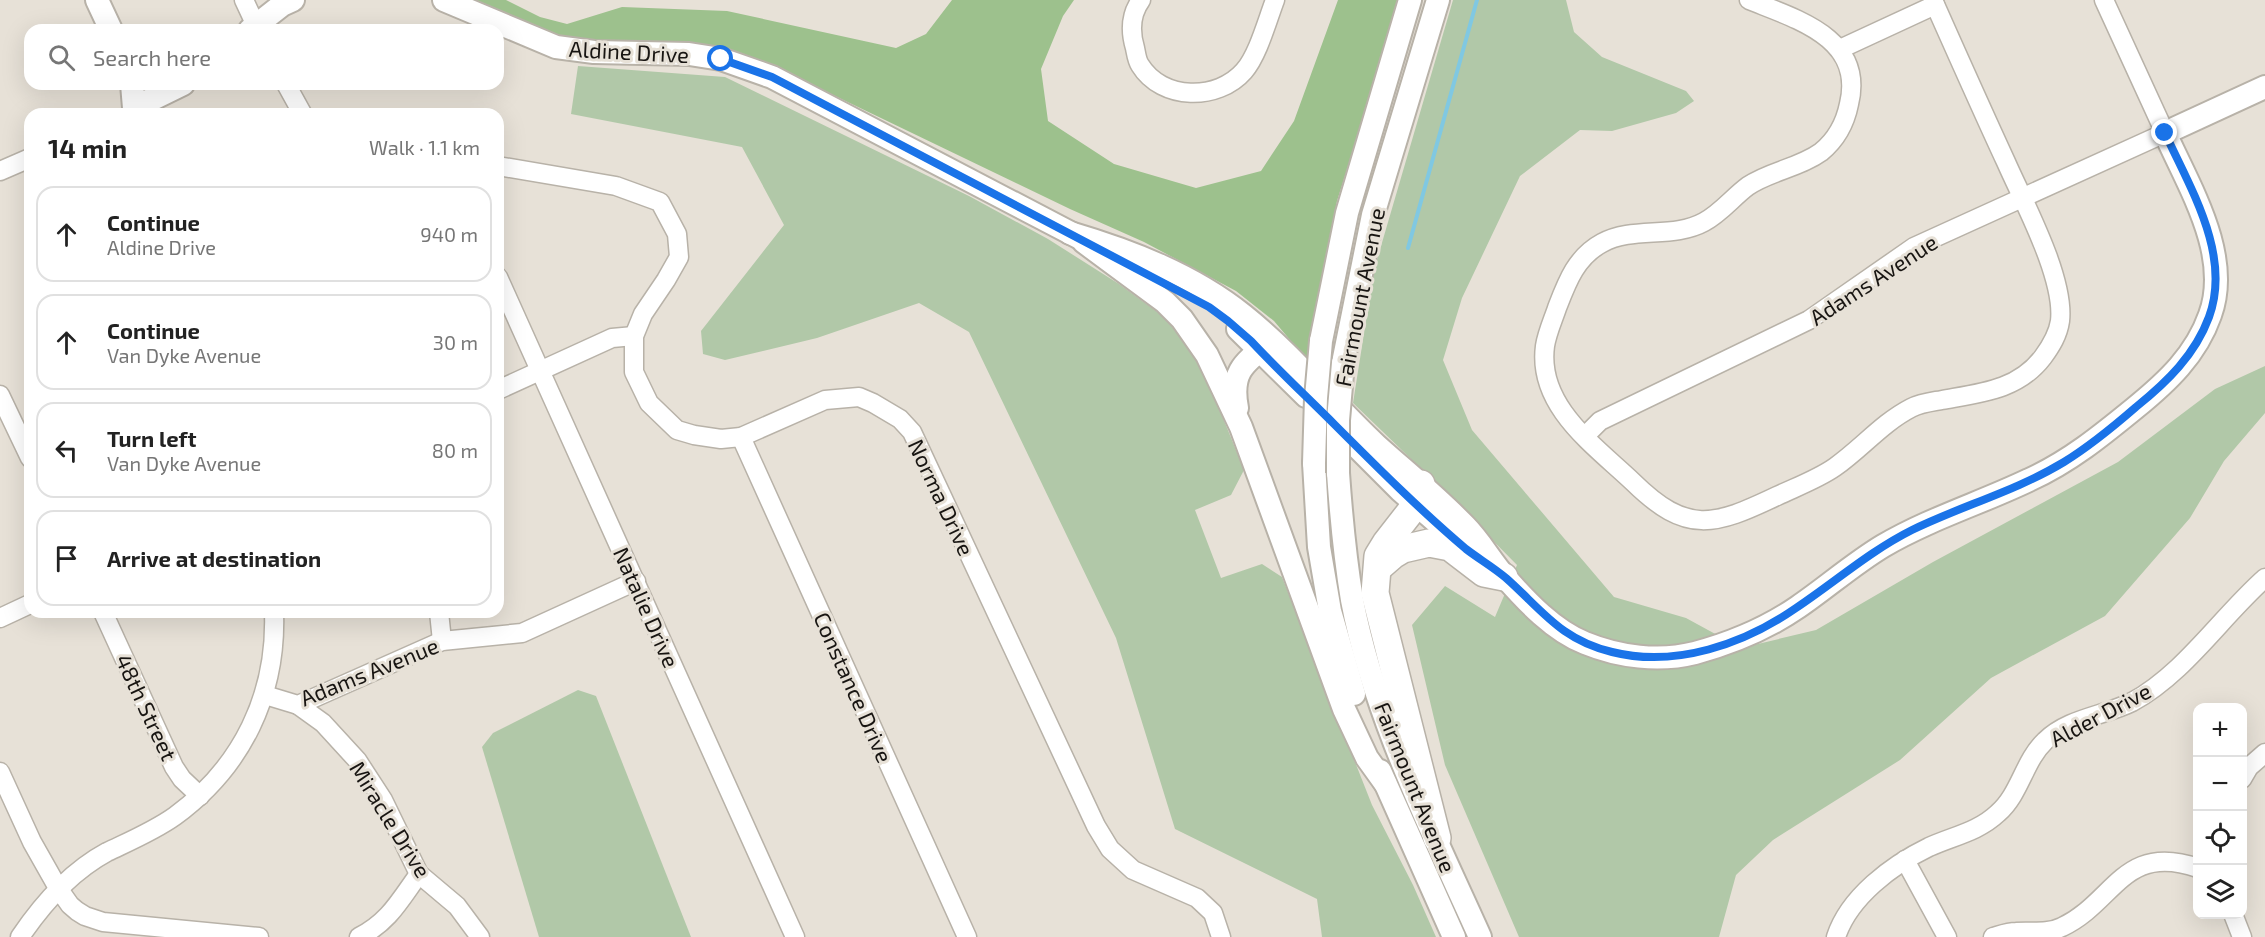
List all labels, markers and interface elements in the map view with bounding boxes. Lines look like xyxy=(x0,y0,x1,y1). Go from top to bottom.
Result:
search box xyxy=(24,24,504,90)
street label: Aldine Drive xyxy=(568,35,690,67)
icon: search xyxy=(45,41,78,74)
text: Search here xyxy=(93,44,211,70)
route start xyxy=(707,45,733,71)
route end xyxy=(2151,119,2177,145)
text: 14 min xyxy=(48,132,127,163)
text: Walk · 1.1 km xyxy=(369,135,480,159)
street label: Fairmount Avenue xyxy=(1329,206,1389,388)
text: Continue xyxy=(107,209,200,235)
icon: ahead xyxy=(50,218,83,251)
text: 940 m xyxy=(420,222,478,246)
street label: Adams Avenue xyxy=(1804,228,1942,330)
text: Aldine Drive xyxy=(107,235,216,259)
text: Continue xyxy=(107,317,200,343)
icon: ahead xyxy=(50,326,83,359)
text: 30 m xyxy=(433,330,478,354)
text: Van Dyke Avenue xyxy=(107,343,261,367)
text: Turn left xyxy=(107,425,196,451)
icon: left xyxy=(50,434,83,467)
street label: Norma Drive xyxy=(904,435,980,559)
text: 80 m xyxy=(432,438,478,462)
text: Van Dyke Avenue xyxy=(107,451,261,475)
icon: arrive xyxy=(50,542,83,575)
street label: Natalie Drive xyxy=(609,543,685,671)
text: Arrive at destination xyxy=(107,545,321,571)
street label: Constance Drive xyxy=(809,608,899,766)
street label: Adams Avenue xyxy=(296,631,442,711)
street label: 48th Street xyxy=(111,650,183,764)
street label: Alder Drive xyxy=(2045,677,2155,751)
street label: Fairmount Avenue xyxy=(1370,698,1462,876)
map controls xyxy=(2193,703,2247,919)
button: + xyxy=(2193,703,2247,757)
street label: Miracle Drive xyxy=(345,756,437,882)
button: − xyxy=(2193,757,2247,811)
button: locate xyxy=(2193,811,2247,865)
button: layers xyxy=(2193,865,2247,919)

